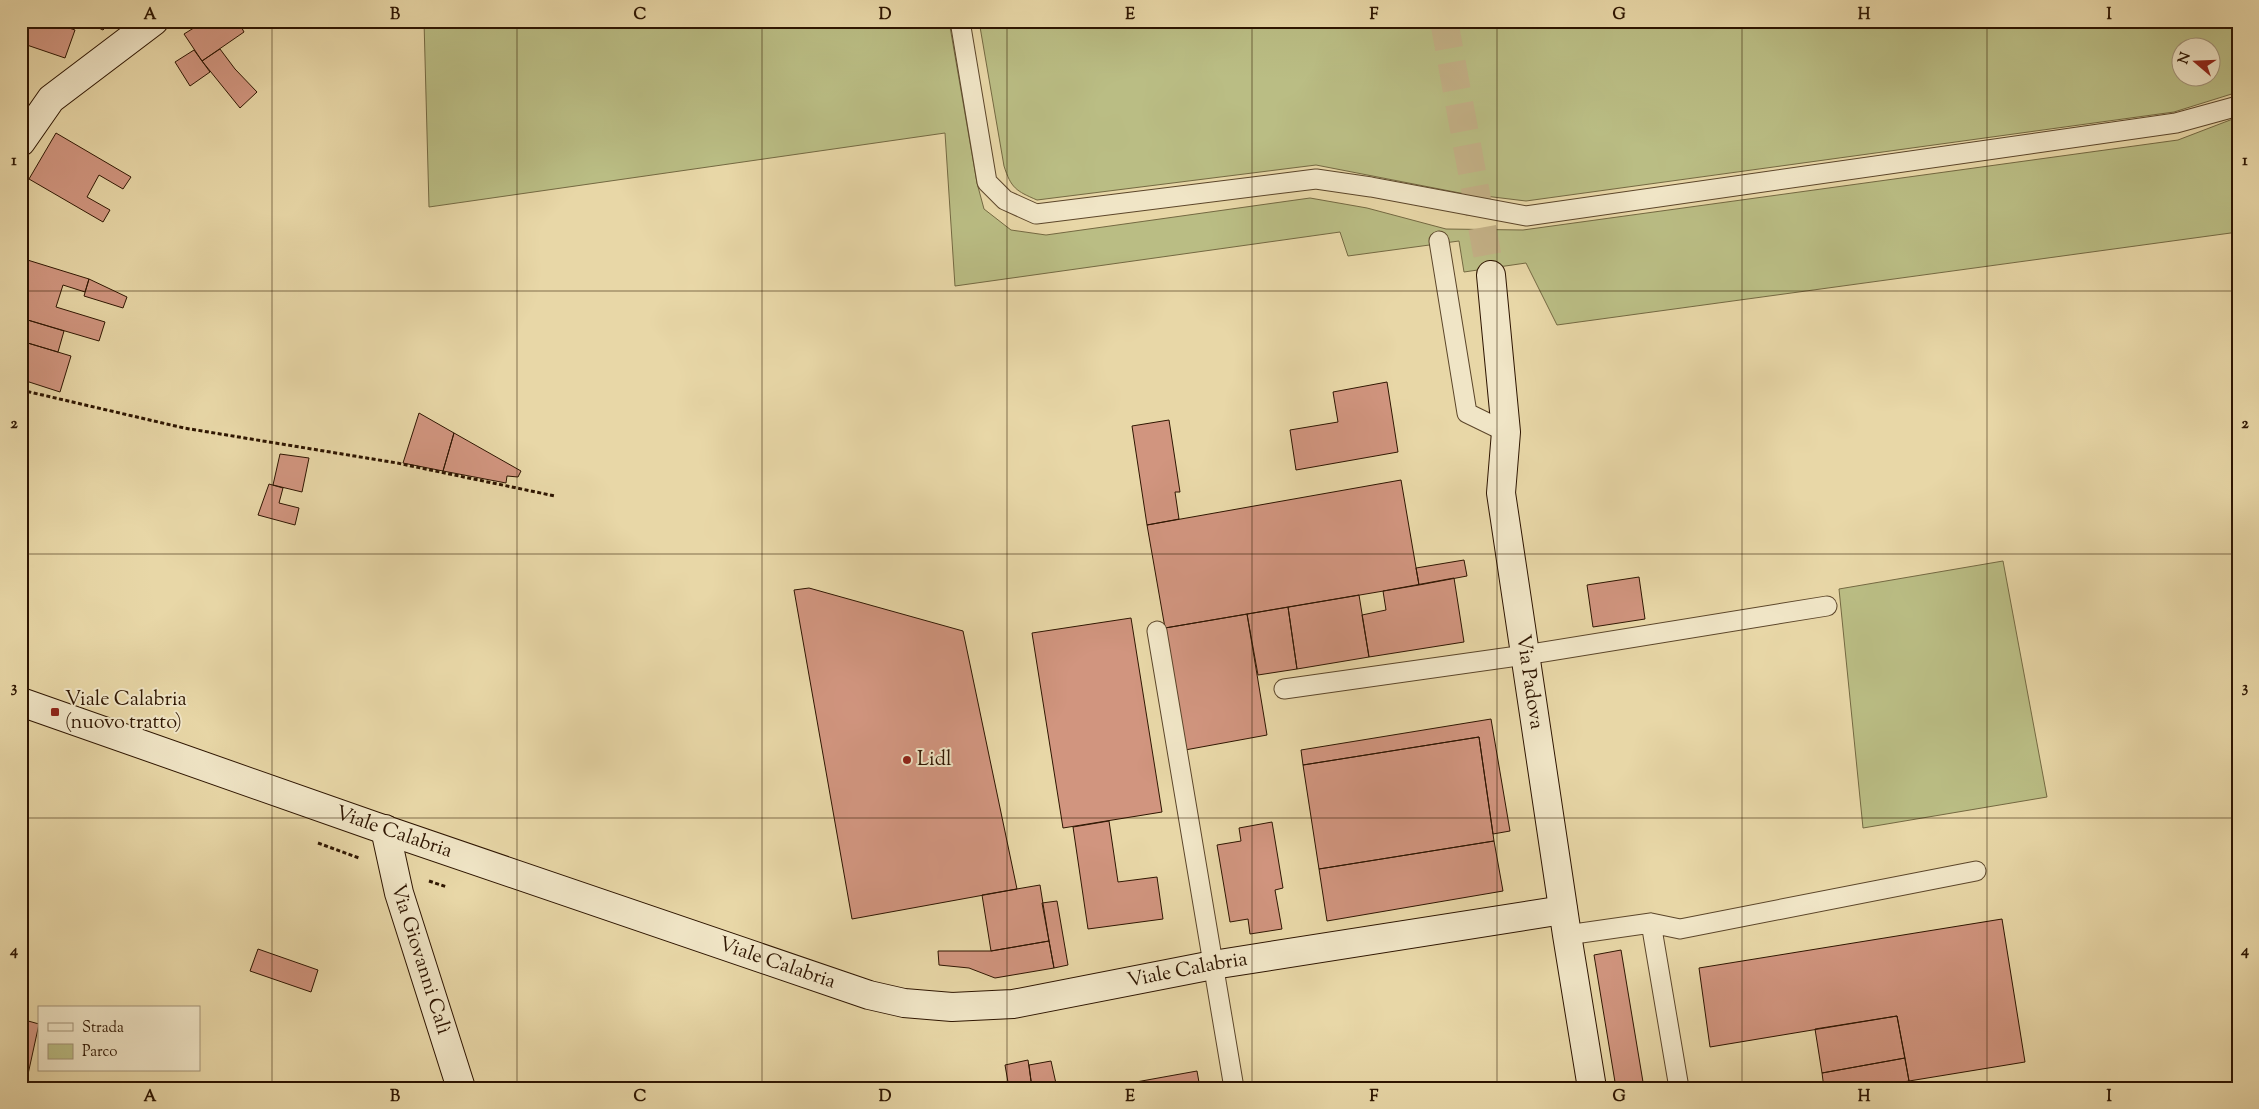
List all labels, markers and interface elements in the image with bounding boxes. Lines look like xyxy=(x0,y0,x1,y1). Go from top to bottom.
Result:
text: A xyxy=(144,4,157,27)
text: B xyxy=(390,4,400,27)
text: C xyxy=(634,4,647,27)
text: D xyxy=(879,4,892,27)
text: E xyxy=(1125,4,1135,27)
text: F xyxy=(1370,4,1379,27)
text: G xyxy=(1612,4,1626,27)
text: H xyxy=(1858,4,1871,27)
text: I xyxy=(2106,4,2112,27)
north arrow xyxy=(2172,38,2222,88)
text: N xyxy=(2174,50,2197,67)
text: 1 xyxy=(11,150,17,173)
text: 1 xyxy=(2242,150,2248,173)
text: 2 xyxy=(10,413,18,436)
text: 2 xyxy=(2241,413,2249,436)
street label: Via Padova xyxy=(1508,633,1551,731)
text: 3 xyxy=(11,677,18,700)
text: 3 xyxy=(2242,677,2249,700)
place label: Viale Calabria (nuovo tratto) xyxy=(65,686,187,738)
marker: Viale Calabria (nuovo tratto) xyxy=(49,706,61,718)
place label: Lidl xyxy=(917,746,952,775)
marker: Lidl xyxy=(901,754,913,766)
street label: Viale Calabria xyxy=(331,799,456,866)
street label: Via Giovanni Calì xyxy=(383,881,458,1039)
street label: Viale Calabria xyxy=(715,930,839,997)
text: 4 xyxy=(9,940,18,963)
text: 4 xyxy=(2240,940,2249,963)
street label: Viale Calabria xyxy=(1125,945,1250,996)
legend xyxy=(38,1006,200,1072)
text: Strada xyxy=(82,1018,124,1039)
text: Parco xyxy=(82,1042,118,1063)
text: A xyxy=(144,1086,157,1109)
text: B xyxy=(390,1086,400,1109)
text: C xyxy=(634,1086,647,1109)
text: D xyxy=(879,1086,892,1109)
text: E xyxy=(1125,1086,1135,1109)
text: F xyxy=(1370,1086,1379,1109)
text: G xyxy=(1612,1086,1626,1109)
text: H xyxy=(1858,1086,1871,1109)
text: I xyxy=(2106,1086,2112,1109)

